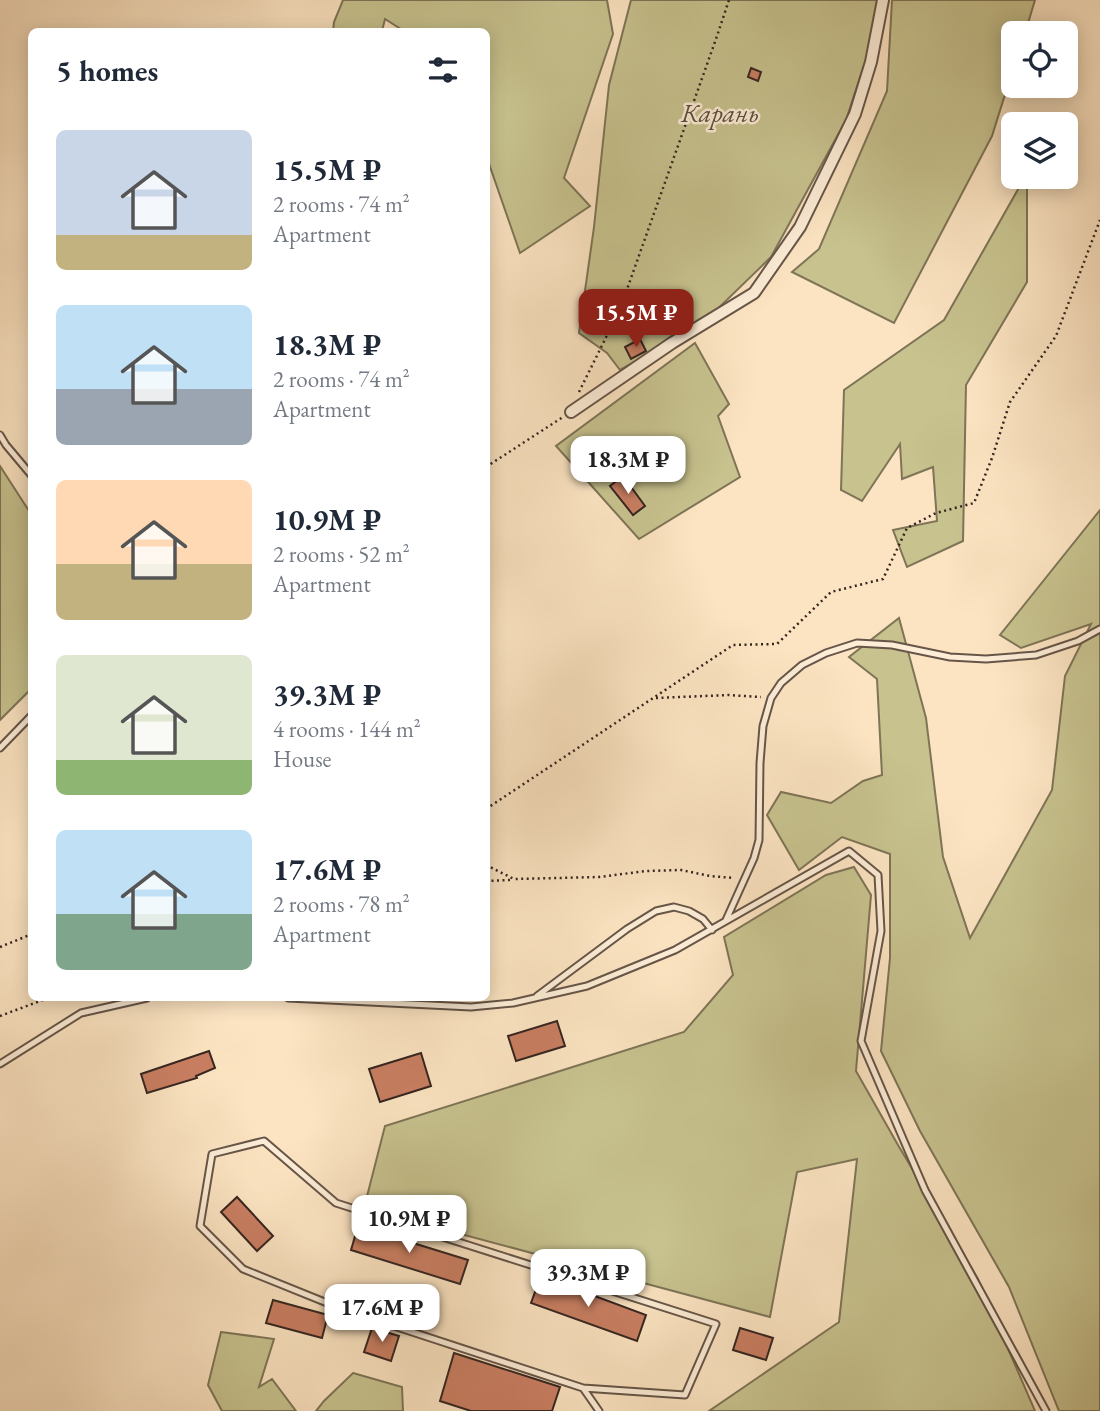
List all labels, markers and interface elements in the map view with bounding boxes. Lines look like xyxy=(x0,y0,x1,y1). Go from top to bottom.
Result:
map controls xyxy=(1001,21,1078,189)
button: locate xyxy=(1001,21,1078,98)
text: 5 homes xyxy=(56,51,158,90)
icon: filters xyxy=(424,51,462,89)
park label: Карань xyxy=(680,96,759,130)
button: layers xyxy=(1001,112,1078,189)
text: 15.5M ₽ xyxy=(273,150,381,189)
icon: home xyxy=(112,158,196,242)
text: 2 rooms · 74 m² xyxy=(273,189,410,219)
text: Apartment xyxy=(273,219,371,249)
pin: 15.5M ₽ xyxy=(571,290,701,349)
text: 15.5M ₽ xyxy=(595,297,677,327)
text: 18.3M ₽ xyxy=(273,325,381,364)
icon: home xyxy=(112,333,196,417)
text: 2 rooms · 74 m² xyxy=(273,364,410,394)
text: Apartment xyxy=(273,394,371,424)
pin: 18.3M ₽ xyxy=(563,436,693,496)
text: 18.3M ₽ xyxy=(587,444,669,474)
text: 10.9M ₽ xyxy=(273,500,381,539)
icon: home xyxy=(112,508,196,592)
text: 2 rooms · 52 m² xyxy=(273,539,410,569)
text: Apartment xyxy=(273,569,371,599)
text: 39.3M ₽ xyxy=(273,675,381,714)
icon: home xyxy=(112,683,196,767)
text: 4 rooms · 144 m² xyxy=(273,714,421,744)
text: House xyxy=(273,744,332,774)
text: 17.6M ₽ xyxy=(273,850,381,889)
icon: home xyxy=(112,858,196,942)
text: 2 rooms · 78 m² xyxy=(273,889,410,919)
text: Apartment xyxy=(273,919,371,949)
pin: 10.9M ₽ xyxy=(344,1196,474,1255)
text: 10.9M ₽ xyxy=(368,1203,450,1233)
pin: 39.3M ₽ xyxy=(523,1250,653,1309)
text: 39.3M ₽ xyxy=(547,1257,629,1287)
pin: 17.6M ₽ xyxy=(317,1284,447,1344)
text: 17.6M ₽ xyxy=(341,1292,423,1322)

